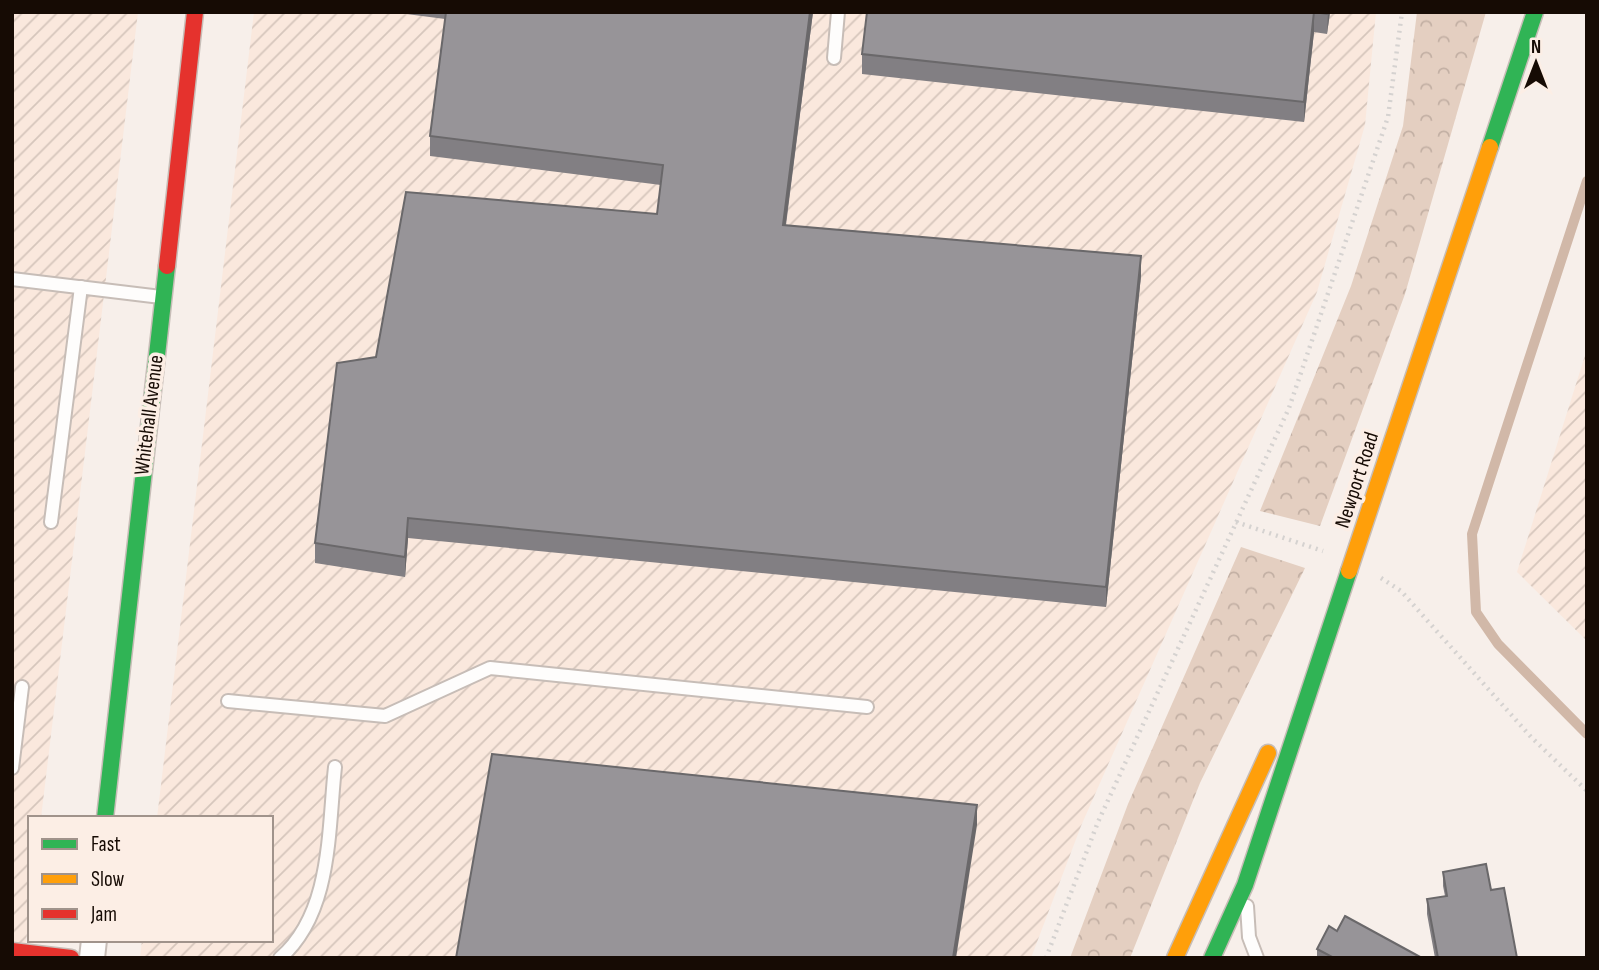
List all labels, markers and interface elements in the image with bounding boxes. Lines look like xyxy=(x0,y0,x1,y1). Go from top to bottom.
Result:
north arrow xyxy=(1501,28,1571,98)
text: N xyxy=(1531,36,1541,59)
street label: Whitehall Avenue xyxy=(129,354,169,476)
street label: Newport Road xyxy=(1330,429,1384,531)
legend xyxy=(28,816,273,942)
text: Fast xyxy=(91,832,121,857)
text: Slow xyxy=(91,867,125,892)
text: Jam xyxy=(90,902,117,927)

